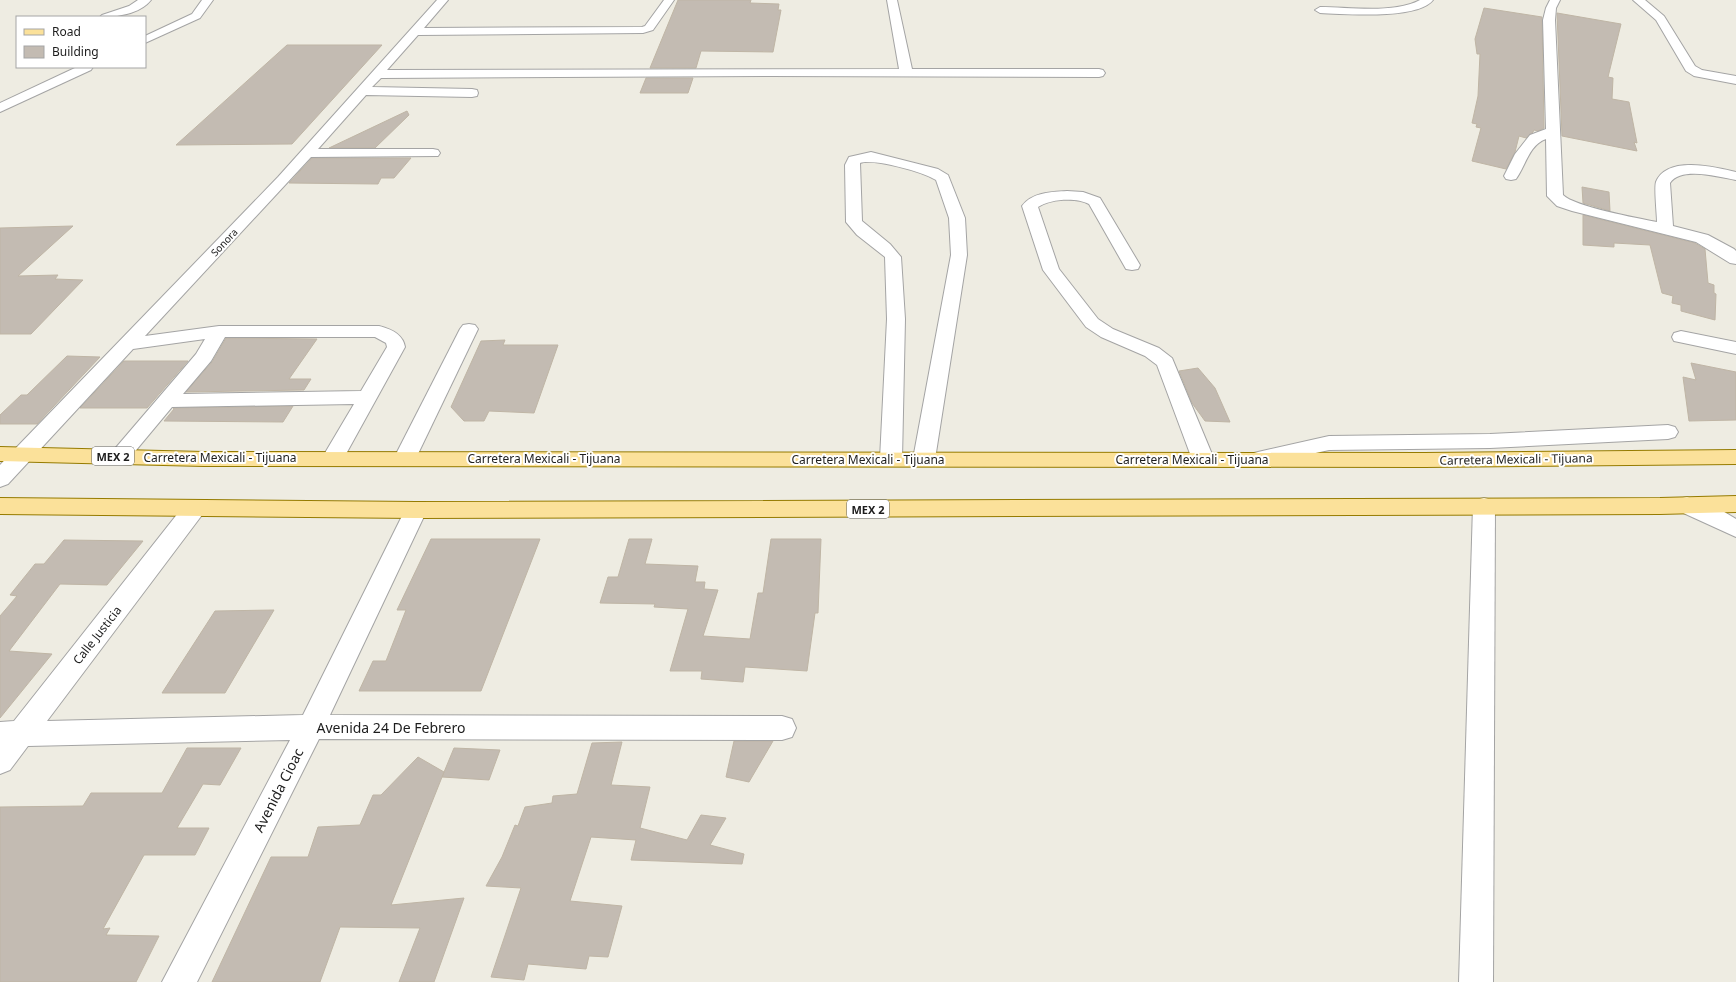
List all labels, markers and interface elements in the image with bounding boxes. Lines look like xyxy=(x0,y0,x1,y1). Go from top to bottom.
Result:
legend xyxy=(16,16,146,68)
text: Road xyxy=(52,23,81,40)
text: Building xyxy=(52,43,99,60)
street label: Sonora xyxy=(208,225,240,259)
road number: MEX 2 xyxy=(92,447,134,465)
street label: Carretera Mexicali - Tijuana xyxy=(143,449,297,466)
street label: Carretera Mexicali - Tijuana xyxy=(1439,449,1593,469)
street label: Carretera Mexicali - Tijuana xyxy=(467,450,621,467)
street label: Carretera Mexicali - Tijuana xyxy=(791,451,945,468)
street label: Carretera Mexicali - Tijuana xyxy=(1115,451,1269,468)
road number: MEX 2 xyxy=(847,500,889,518)
street label: Calle Justicia xyxy=(69,602,125,668)
street label: Avenida 24 De Febrero xyxy=(317,718,465,737)
street label: Avenida Cioac xyxy=(249,745,307,835)

